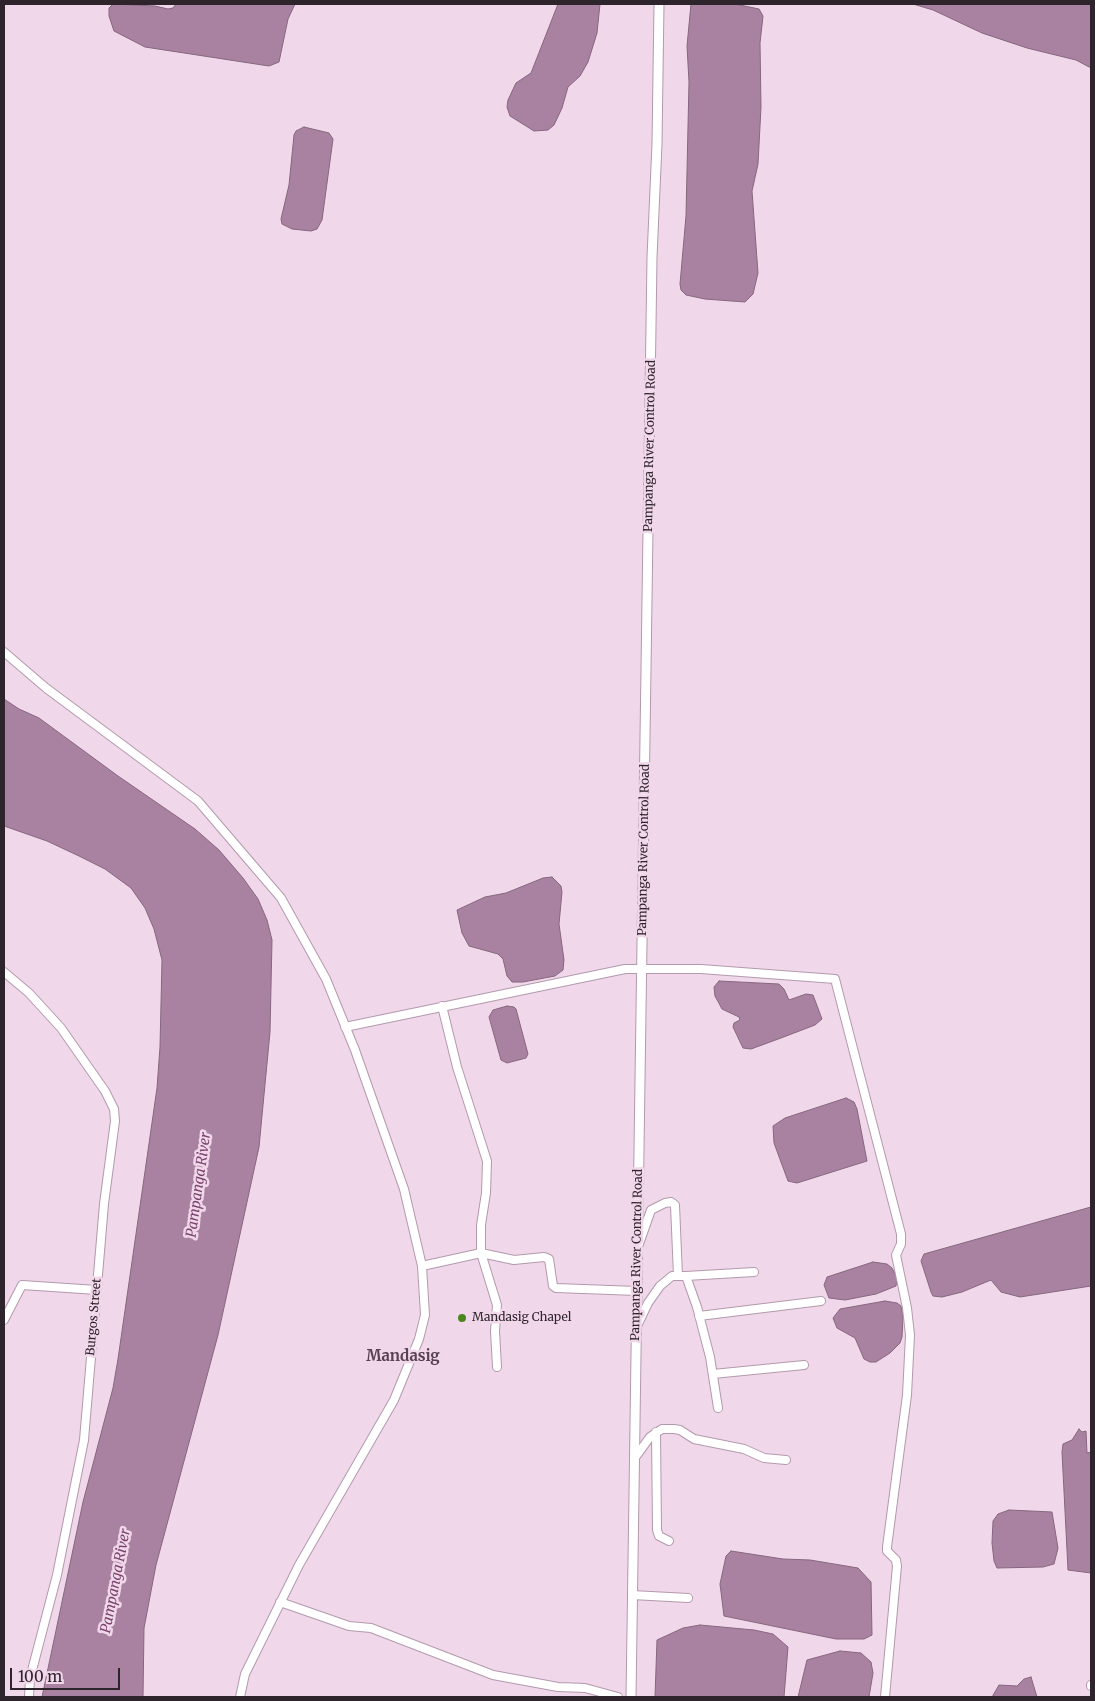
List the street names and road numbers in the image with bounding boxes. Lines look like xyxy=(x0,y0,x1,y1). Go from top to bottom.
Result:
street label: Pampanga River Control Road xyxy=(641,360,659,532)
street label: Pampanga River Control Road xyxy=(635,764,653,936)
street label: Pampanga River Control Road xyxy=(628,1169,646,1341)
street label: Burgos Street xyxy=(83,1278,105,1356)

